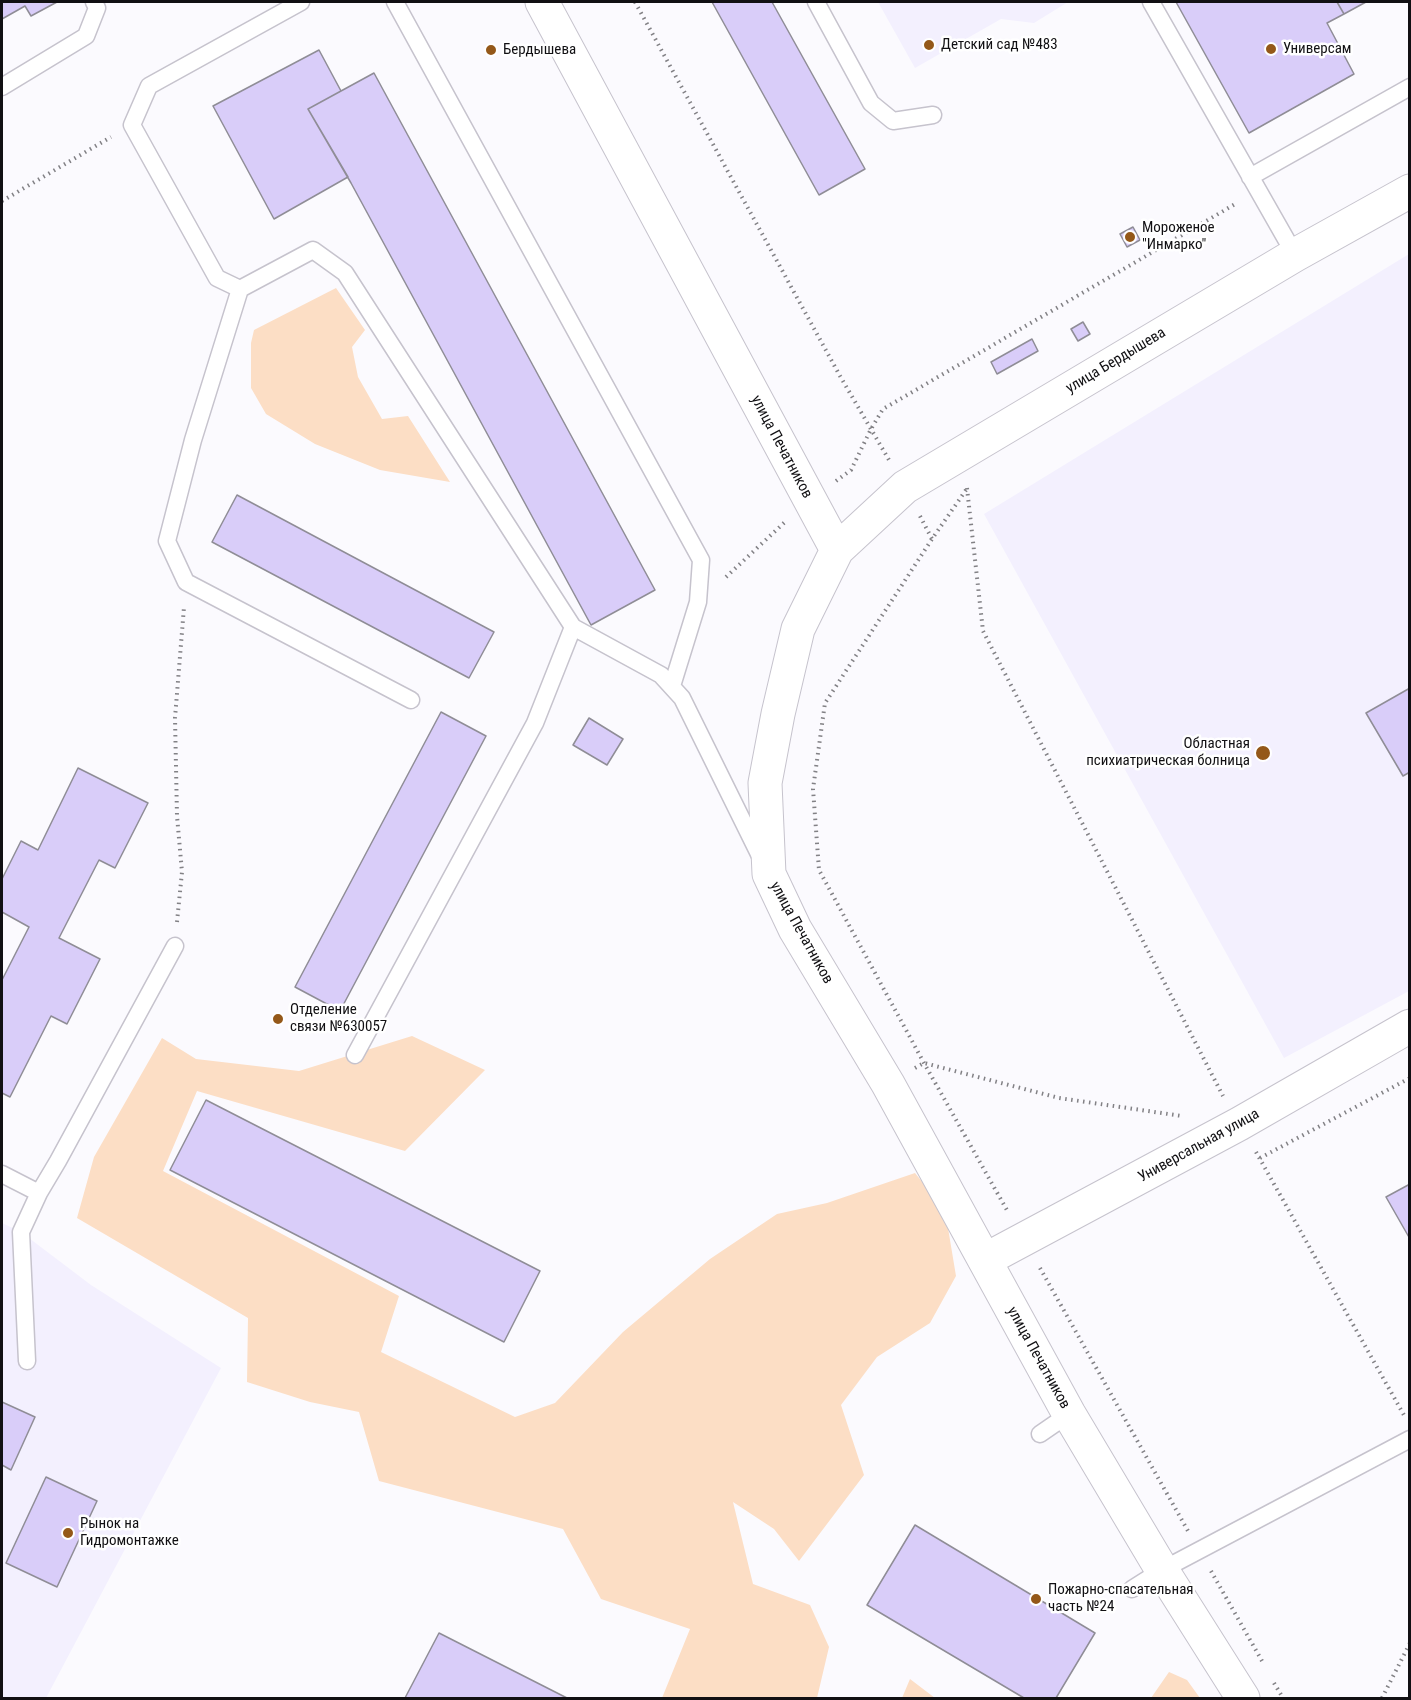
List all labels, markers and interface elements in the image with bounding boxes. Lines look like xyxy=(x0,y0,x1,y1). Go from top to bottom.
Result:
place label: Детский сад №483 xyxy=(941,36,1058,54)
marker: Детский сад №483 xyxy=(922,38,936,52)
place label: Универсам xyxy=(1283,40,1352,58)
place label: Бердышева xyxy=(503,41,576,59)
marker: Универсам xyxy=(1264,42,1278,56)
marker: Бердышева xyxy=(484,43,498,57)
place label: Мороженое "Инмарко" xyxy=(1142,219,1215,254)
marker: Мороженое "Инмарко" xyxy=(1123,230,1137,244)
street label: улица Бердышева xyxy=(1063,324,1169,398)
street label: улица Печатников xyxy=(746,392,816,502)
place label: Областная психиатрическая болница xyxy=(1086,735,1250,770)
marker: Областная психиатрическая болница xyxy=(1254,744,1272,762)
street label: улица Печатников xyxy=(765,879,837,987)
place label: Отделение связи №630057 xyxy=(290,1001,387,1036)
marker: Отделение связи №630057 xyxy=(271,1012,285,1026)
street label: Универсальная улица xyxy=(1135,1105,1263,1187)
street label: улица Печатников xyxy=(1002,1304,1074,1412)
place label: Рынок на Гидромонтажке xyxy=(80,1515,179,1550)
marker: Рынок на Гидромонтажке xyxy=(61,1526,75,1540)
place label: Пожарно-спасательная часть №24 xyxy=(1048,1581,1194,1616)
marker: Пожарно-спасательная часть №24 xyxy=(1029,1592,1043,1606)

